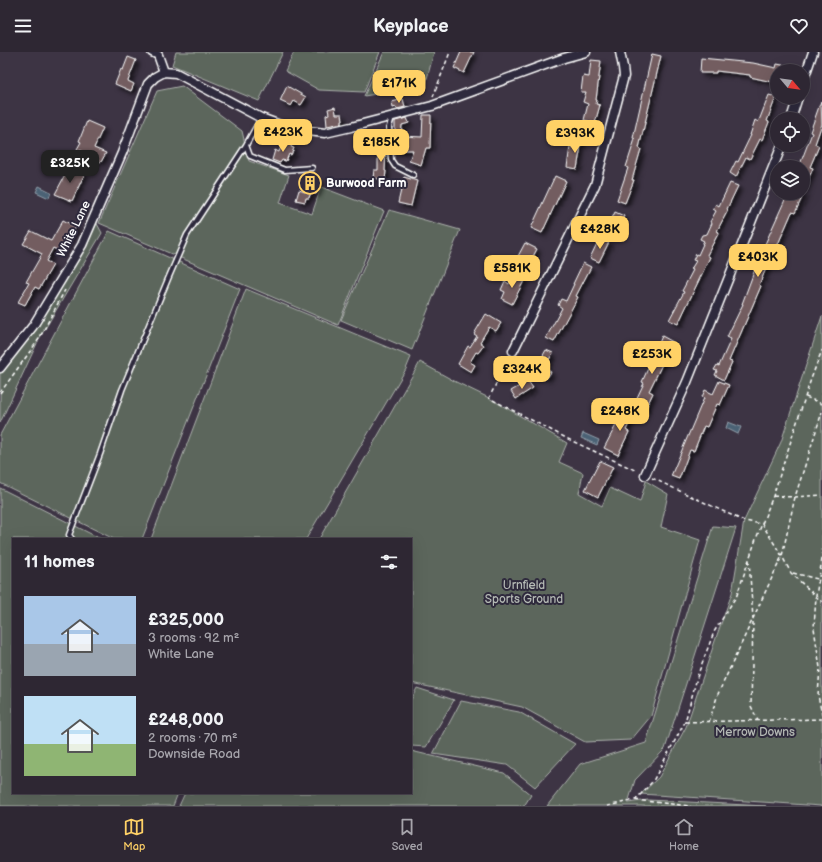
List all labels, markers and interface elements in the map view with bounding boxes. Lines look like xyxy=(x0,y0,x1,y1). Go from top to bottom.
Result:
icon: menu xyxy=(12,15,34,37)
icon: heart xyxy=(788,15,810,37)
text: Keyplace xyxy=(373,16,449,37)
north arrow xyxy=(770,64,810,104)
map controls xyxy=(770,64,810,200)
pin: £171K xyxy=(371,70,427,104)
text: £171K xyxy=(381,75,417,91)
button: locate xyxy=(770,112,810,152)
pin: £423K xyxy=(255,119,311,153)
pin: £393K xyxy=(547,120,603,154)
text: £423K xyxy=(263,124,303,140)
text: £393K xyxy=(555,125,595,141)
pin: £185K xyxy=(353,129,409,163)
text: £185K xyxy=(362,134,400,150)
pin: £325K xyxy=(42,150,98,184)
text: £325K xyxy=(50,155,90,171)
button: layers xyxy=(770,160,810,200)
building icon: Burwood Farm xyxy=(297,170,323,196)
place label: Burwood Farm xyxy=(326,176,406,191)
street label: White Lane xyxy=(54,198,94,260)
pin: £428K xyxy=(572,216,628,250)
text: £428K xyxy=(580,221,620,237)
pin: £403K xyxy=(730,244,786,278)
text: £403K xyxy=(738,249,778,265)
pin: £581K xyxy=(484,255,540,289)
text: £581K xyxy=(493,260,531,276)
pin: £253K xyxy=(624,341,680,375)
text: £253K xyxy=(632,346,672,362)
pin: £324K xyxy=(494,356,550,390)
text: £324K xyxy=(502,361,542,377)
pin: £248K xyxy=(592,398,648,432)
text: £248K xyxy=(600,403,640,419)
icon: filters xyxy=(378,551,400,573)
text: 11 homes xyxy=(24,552,95,572)
park label: Urnfield Sports Ground xyxy=(485,578,563,607)
text: £325,000 xyxy=(148,610,224,630)
icon: home xyxy=(56,612,104,660)
text: 3 rooms · 92 m² xyxy=(148,630,239,646)
text: White Lane xyxy=(148,646,214,662)
text: £248,000 xyxy=(148,710,224,730)
icon: home xyxy=(56,712,104,760)
park label: Merrow Downs xyxy=(715,725,795,740)
text: 2 rooms · 70 m² xyxy=(148,730,238,746)
text: Downside Road xyxy=(148,746,240,762)
tab: Map xyxy=(123,816,145,853)
tab: Saved xyxy=(392,816,423,853)
tab: Home xyxy=(669,816,699,853)

